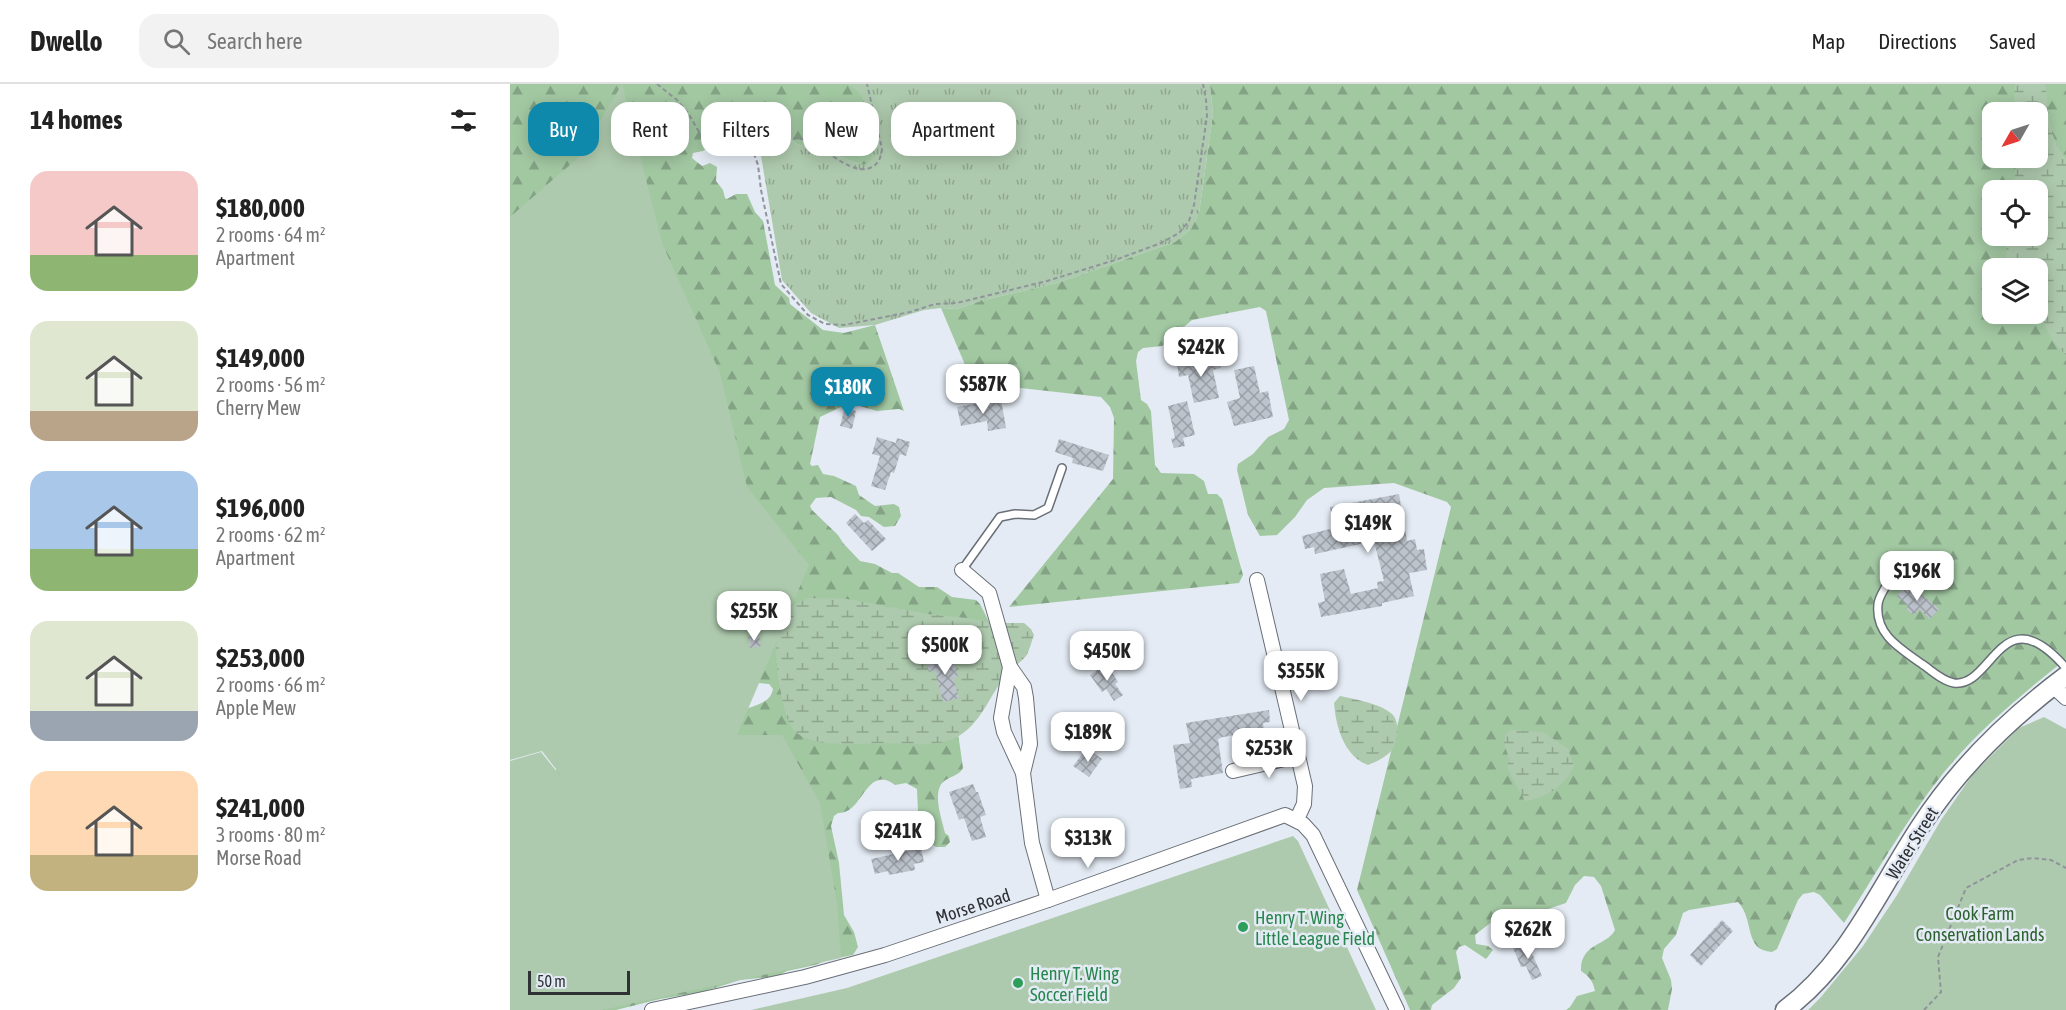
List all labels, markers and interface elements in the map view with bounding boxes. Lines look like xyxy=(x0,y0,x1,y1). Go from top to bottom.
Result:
search box xyxy=(139,14,559,68)
text: Dwello xyxy=(30,25,103,57)
icon: search xyxy=(160,25,193,58)
text: Search here xyxy=(208,28,302,54)
text: Map xyxy=(1811,29,1845,53)
text: Directions xyxy=(1878,29,1957,53)
text: Saved xyxy=(1990,29,2036,53)
chip: Buy xyxy=(528,102,599,156)
chip: Rent xyxy=(611,102,689,156)
chip: Filters xyxy=(701,102,791,156)
chip: New xyxy=(803,102,879,156)
chip: Apartment xyxy=(891,102,1016,156)
north arrow xyxy=(1982,102,2048,168)
map controls xyxy=(1982,102,2048,324)
icon: filters xyxy=(447,104,480,137)
text: 14 homes xyxy=(30,105,123,135)
button: locate xyxy=(1982,180,2048,246)
text: $180,000 xyxy=(216,193,305,223)
icon: home xyxy=(78,195,150,267)
text: 2 rooms · 64 m² xyxy=(216,223,326,246)
text: Apartment xyxy=(216,246,295,269)
button: layers xyxy=(1982,258,2048,324)
pin: $242K xyxy=(1159,327,1243,378)
text: $242K xyxy=(1178,335,1224,358)
text: $149,000 xyxy=(216,343,305,373)
icon: home xyxy=(78,345,150,417)
pin: $587K xyxy=(941,364,1025,415)
pin: $180K xyxy=(806,367,890,418)
text: $587K xyxy=(960,372,1006,395)
text: 2 rooms · 56 m² xyxy=(216,373,326,396)
text: $180K xyxy=(825,375,871,398)
text: Cherry Mew xyxy=(216,396,301,419)
text: $196,000 xyxy=(216,493,305,523)
icon: home xyxy=(78,495,150,567)
pin: $149K xyxy=(1326,503,1410,554)
text: $149K xyxy=(1345,511,1391,534)
text: 2 rooms · 62 m² xyxy=(216,523,326,546)
text: Apartment xyxy=(216,546,295,569)
pin: $196K xyxy=(1875,551,1959,602)
text: $196K xyxy=(1894,559,1940,582)
pin: $255K xyxy=(712,591,796,642)
text: $255K xyxy=(731,599,777,622)
pin: $500K xyxy=(903,625,987,676)
pin: $450K xyxy=(1065,631,1149,682)
text: $500K xyxy=(922,633,968,656)
text: $450K xyxy=(1084,639,1130,662)
text: $253,000 xyxy=(216,643,305,673)
icon: home xyxy=(78,645,150,717)
pin: $355K xyxy=(1259,651,1343,702)
text: $355K xyxy=(1278,659,1324,682)
text: 2 rooms · 66 m² xyxy=(216,673,326,696)
text: Apple Mew xyxy=(216,696,296,719)
pin: $189K xyxy=(1046,712,1130,763)
text: $189K xyxy=(1065,720,1111,743)
pin: $253K xyxy=(1227,728,1311,779)
text: $253K xyxy=(1246,736,1292,759)
text: $241,000 xyxy=(216,793,305,823)
icon: home xyxy=(78,795,150,867)
street label: Water Street xyxy=(1882,803,1942,883)
pin: $241K xyxy=(856,811,940,862)
pin: $313K xyxy=(1046,818,1130,869)
text: $241K xyxy=(875,819,921,842)
text: 3 rooms · 80 m² xyxy=(216,823,326,846)
text: $313K xyxy=(1065,826,1111,849)
text: Morse Road xyxy=(216,846,302,869)
street label: Morse Road xyxy=(933,884,1013,928)
park label: Cook Farm Conservation Lands xyxy=(1916,903,2044,945)
place label: Henry T. Wing Little League Field xyxy=(1255,907,1375,949)
pin: $262K xyxy=(1486,909,1570,960)
text: $262K xyxy=(1505,917,1551,940)
marker: Henry T. Wing Little League Field xyxy=(1236,920,1250,934)
place label: Henry T. Wing Soccer Field xyxy=(1030,963,1119,1005)
scale bar xyxy=(528,968,630,996)
text: 50 m xyxy=(537,972,566,990)
marker: Henry T. Wing Soccer Field xyxy=(1011,976,1025,990)

